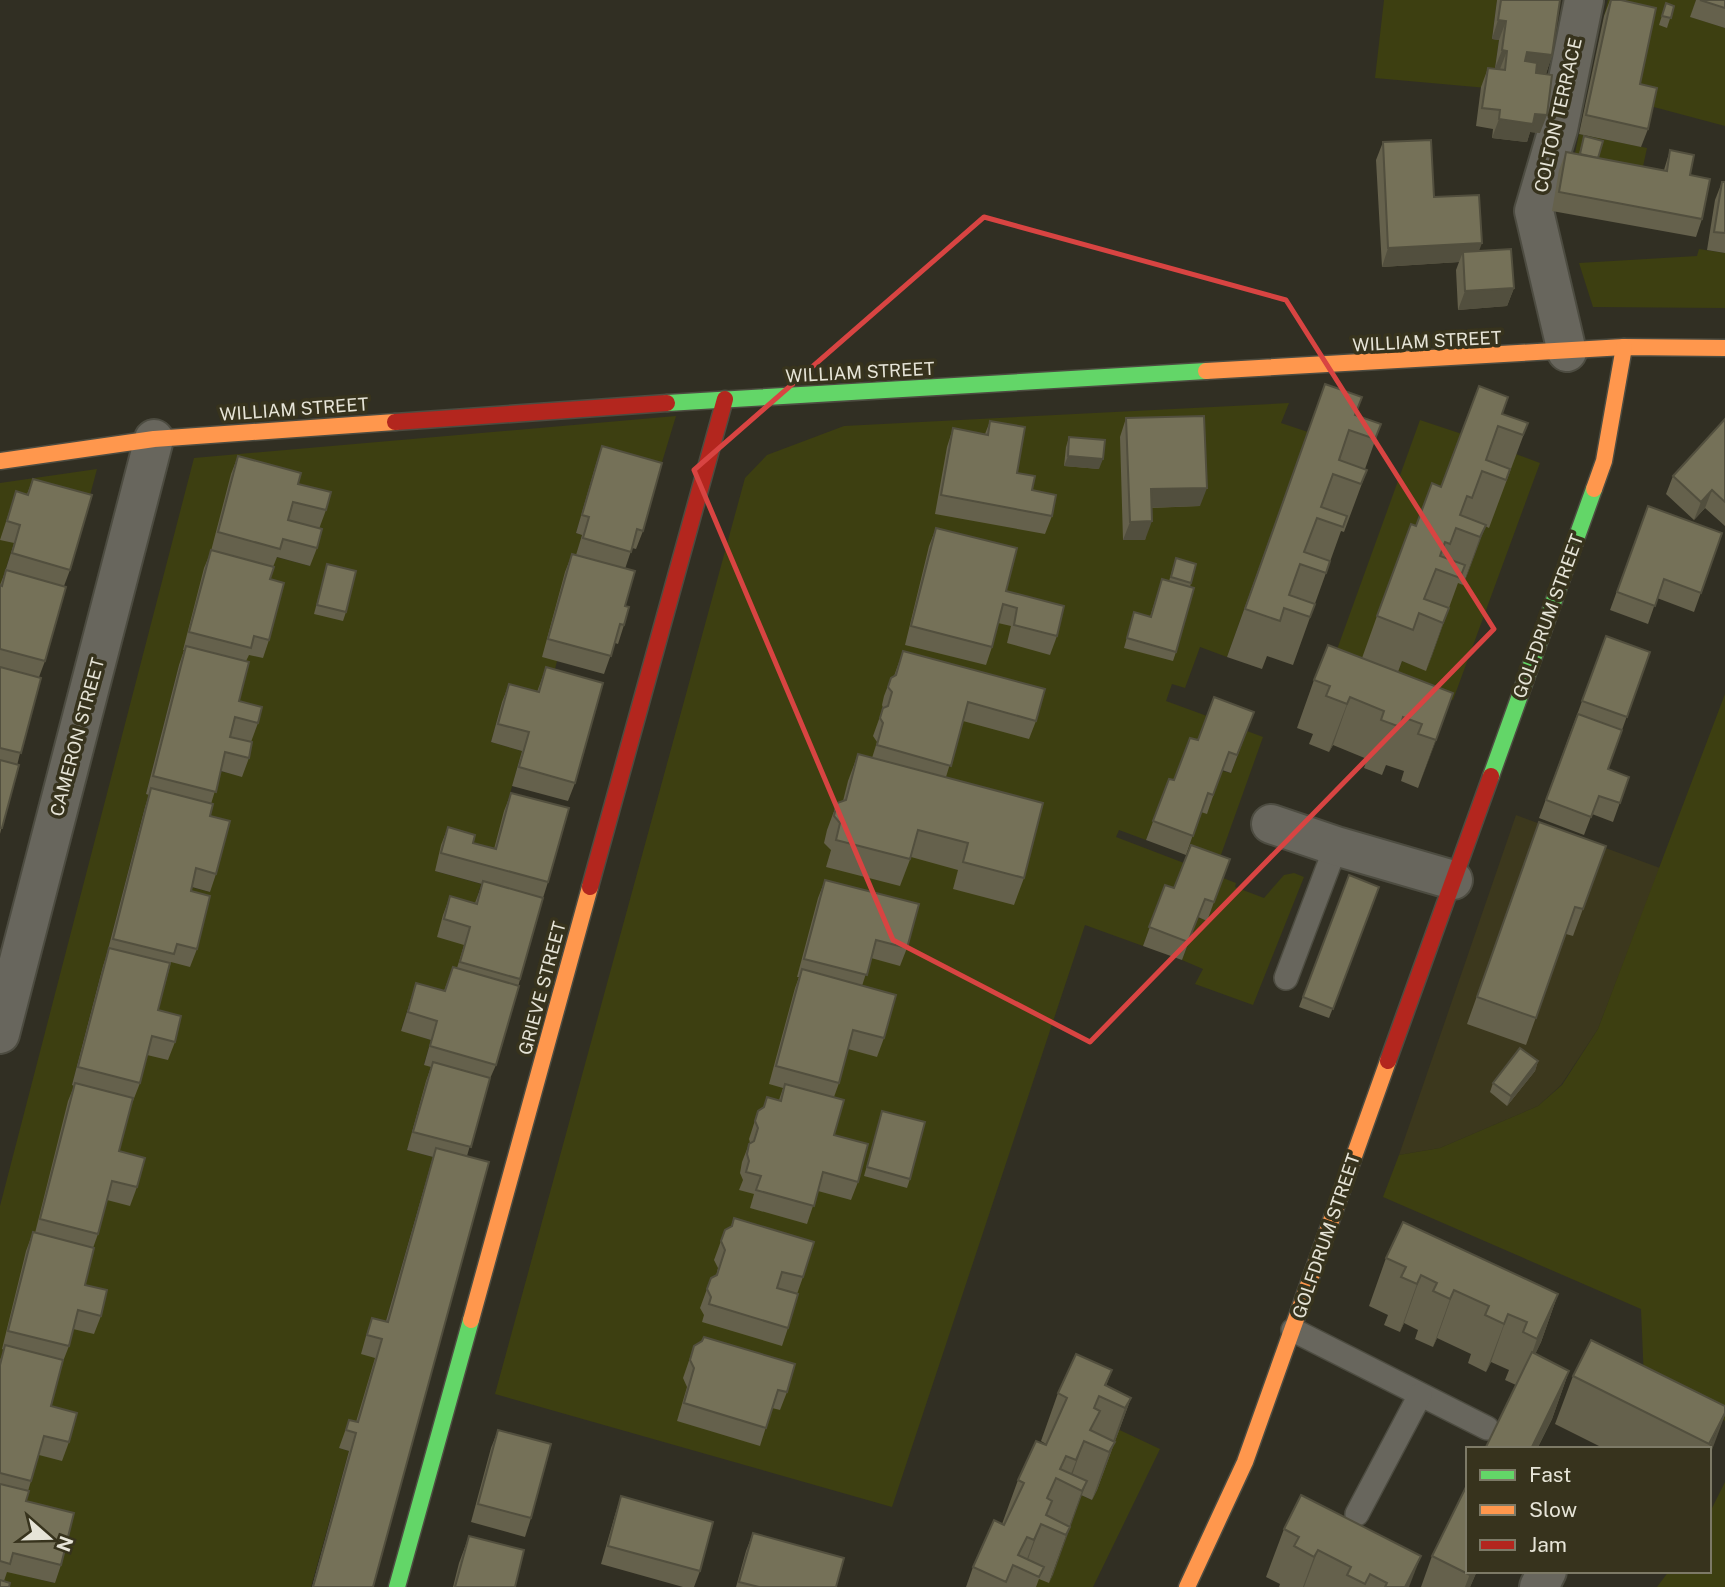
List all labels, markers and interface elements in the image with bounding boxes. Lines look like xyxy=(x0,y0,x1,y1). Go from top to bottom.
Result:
street label: COLTON TERRACE xyxy=(1530,36,1586,194)
street label: WILLIAM STREET xyxy=(1352,327,1502,355)
street label: WILLIAM STREET xyxy=(785,358,935,386)
street label: WILLIAM STREET xyxy=(219,393,370,425)
street label: GOLFDRUM STREET xyxy=(1509,531,1588,701)
street label: CAMERON STREET xyxy=(46,655,108,819)
street label: GRIEVE STREET xyxy=(514,919,570,1057)
street label: GOLFDRUM STREET xyxy=(1288,1151,1364,1321)
legend xyxy=(1466,1447,1711,1573)
text: Fast xyxy=(1529,1462,1571,1487)
text: Slow xyxy=(1529,1497,1577,1522)
north arrow xyxy=(14,1503,84,1573)
text: Jam xyxy=(1529,1532,1567,1557)
text: N xyxy=(52,1533,78,1555)

